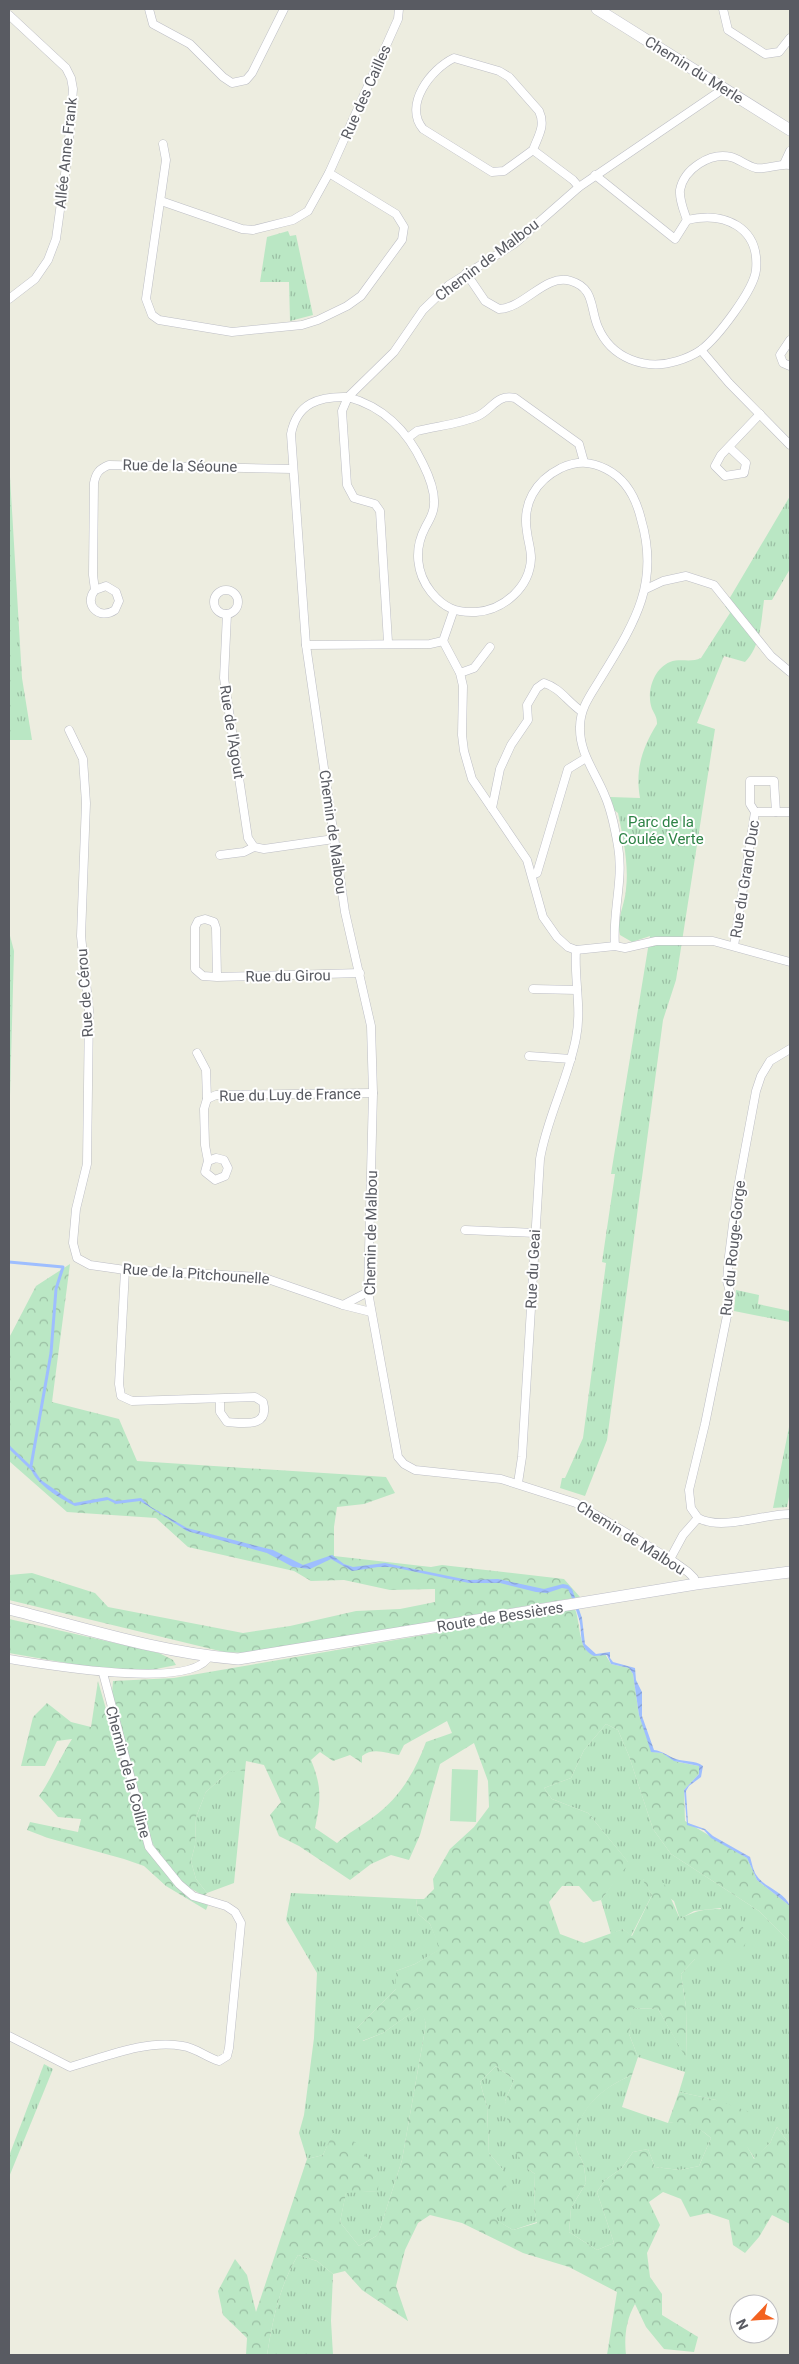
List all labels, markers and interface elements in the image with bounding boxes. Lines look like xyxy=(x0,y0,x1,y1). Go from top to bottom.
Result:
street label: Chemin du Merle xyxy=(641,32,747,108)
street label: Rue des Cailles xyxy=(337,42,395,142)
street label: Allée Anne Frank xyxy=(51,96,81,209)
street label: Chemin de Malbou xyxy=(432,215,542,305)
street label: Rue de la Séoune xyxy=(122,456,238,476)
street label: Rue de l'Agout xyxy=(216,684,248,780)
street label: Chemin de Malbou xyxy=(315,769,351,895)
park label: Parc de la Coulée Verte xyxy=(618,813,704,848)
street label: Rue du Grand Duc xyxy=(727,819,763,939)
street label: Rue de Cérou xyxy=(73,948,97,1038)
street label: Rue du Girou xyxy=(245,966,331,986)
street label: Rue du Luy de France xyxy=(219,1085,361,1105)
street label: Chemin de Malbou xyxy=(361,1170,381,1296)
street label: Rue du Rouge-Gorge xyxy=(717,1179,749,1317)
street label: Rue du Geai xyxy=(522,1229,544,1309)
street label: Rue de la Pitchounelle xyxy=(122,1260,270,1288)
street label: Chemin de Malbou xyxy=(573,1497,689,1579)
street label: Route de Bessières xyxy=(435,1598,565,1636)
street label: Chemin de la Colline xyxy=(102,1704,154,1840)
north arrow xyxy=(729,2294,779,2344)
text: N xyxy=(733,2317,752,2332)

